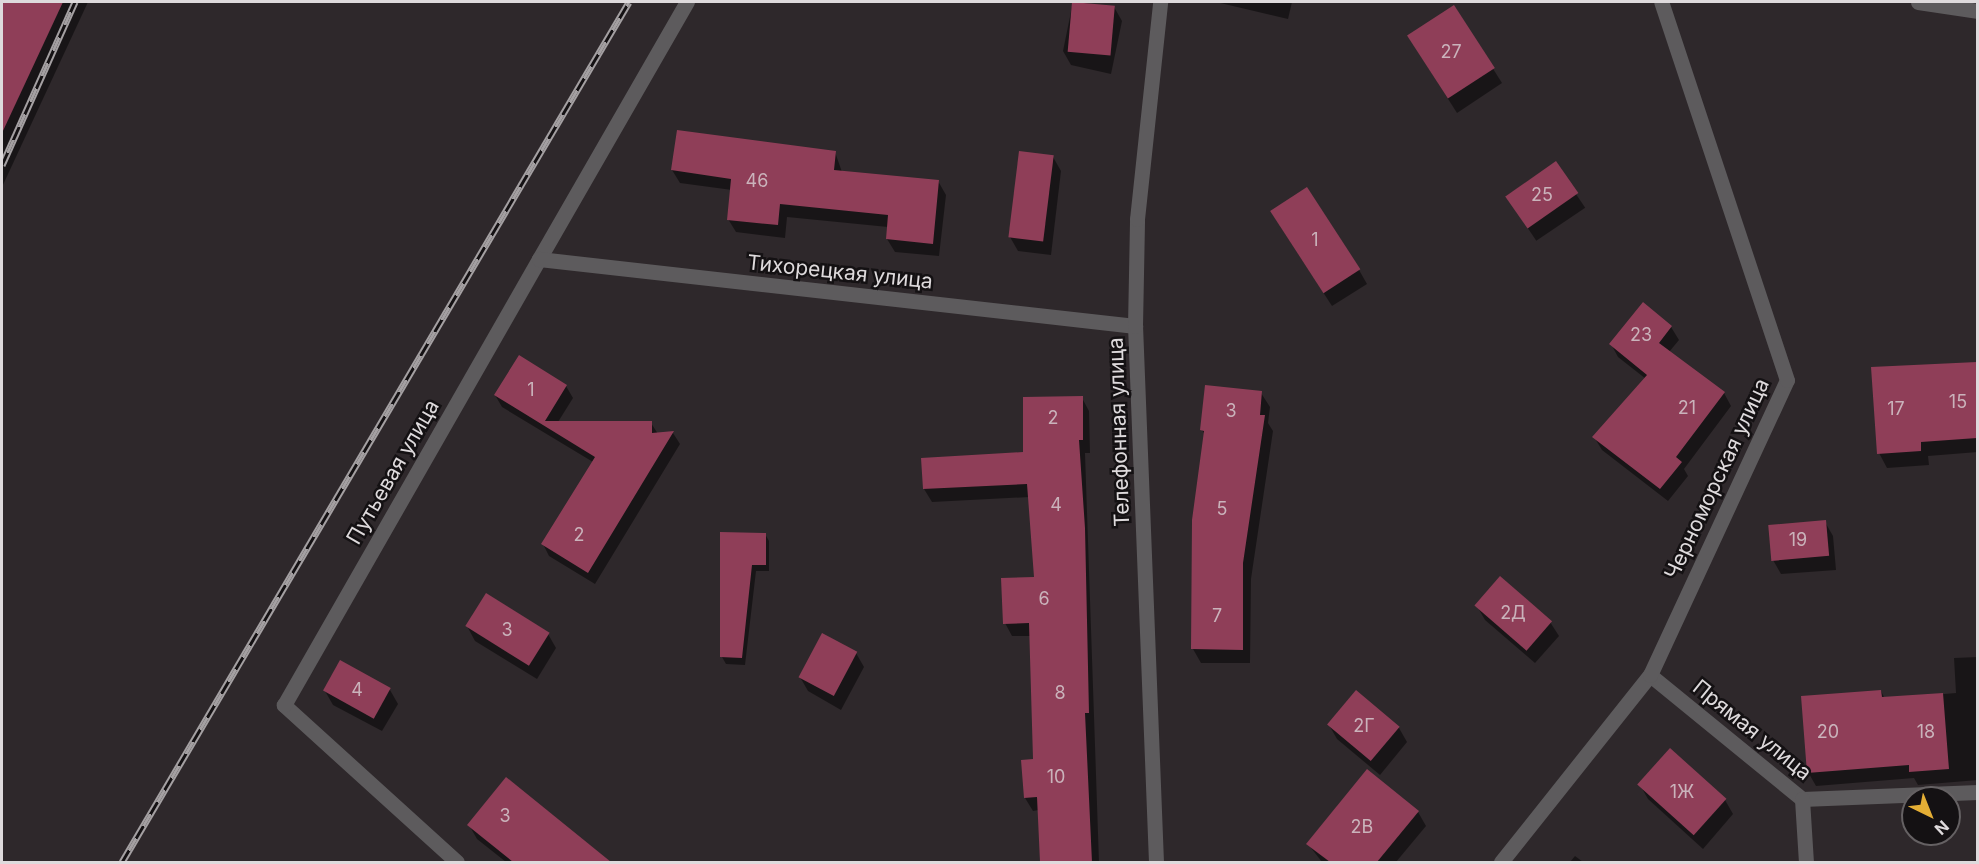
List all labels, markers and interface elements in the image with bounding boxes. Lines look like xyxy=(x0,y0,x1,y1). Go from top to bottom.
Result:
house number: 27 xyxy=(1440,41,1462,63)
house number: 46 xyxy=(746,170,768,192)
house number: 25 xyxy=(1531,184,1553,206)
house number: 1 xyxy=(1311,229,1319,251)
street label: Тихорецкая улица xyxy=(746,250,934,294)
house number: 23 xyxy=(1630,324,1652,346)
street label: Телефонная улица xyxy=(1103,337,1135,527)
street label: Черноморская улица xyxy=(1659,375,1775,583)
house number: 1 xyxy=(527,379,535,401)
house number: 15 xyxy=(1949,391,1967,413)
street label: Путьевая улица xyxy=(341,395,445,549)
house number: 21 xyxy=(1678,397,1696,419)
house number: 17 xyxy=(1887,398,1905,420)
house number: 3 xyxy=(1225,400,1237,422)
house number: 2 xyxy=(1048,407,1058,429)
house number: 4 xyxy=(1050,494,1062,516)
house number: 5 xyxy=(1217,498,1227,520)
house number: 2 xyxy=(574,524,584,546)
house number: 19 xyxy=(1789,529,1807,551)
house number: 6 xyxy=(1038,588,1050,610)
house number: 2Д xyxy=(1500,602,1526,624)
house number: 7 xyxy=(1212,605,1222,627)
house number: 3 xyxy=(501,619,513,641)
street label: Прямая улица xyxy=(1688,674,1816,786)
house number: 4 xyxy=(351,679,363,701)
house number: 8 xyxy=(1054,682,1066,704)
house number: 2Г xyxy=(1353,715,1375,737)
house number: 20 xyxy=(1817,721,1839,743)
house number: 18 xyxy=(1917,721,1935,743)
house number: 10 xyxy=(1047,766,1065,788)
house number: 1Ж xyxy=(1670,781,1694,803)
north arrow xyxy=(1901,786,1961,846)
house number: 3 xyxy=(499,805,511,827)
house number: 2В xyxy=(1351,816,1373,838)
text: N xyxy=(1931,816,1953,839)

